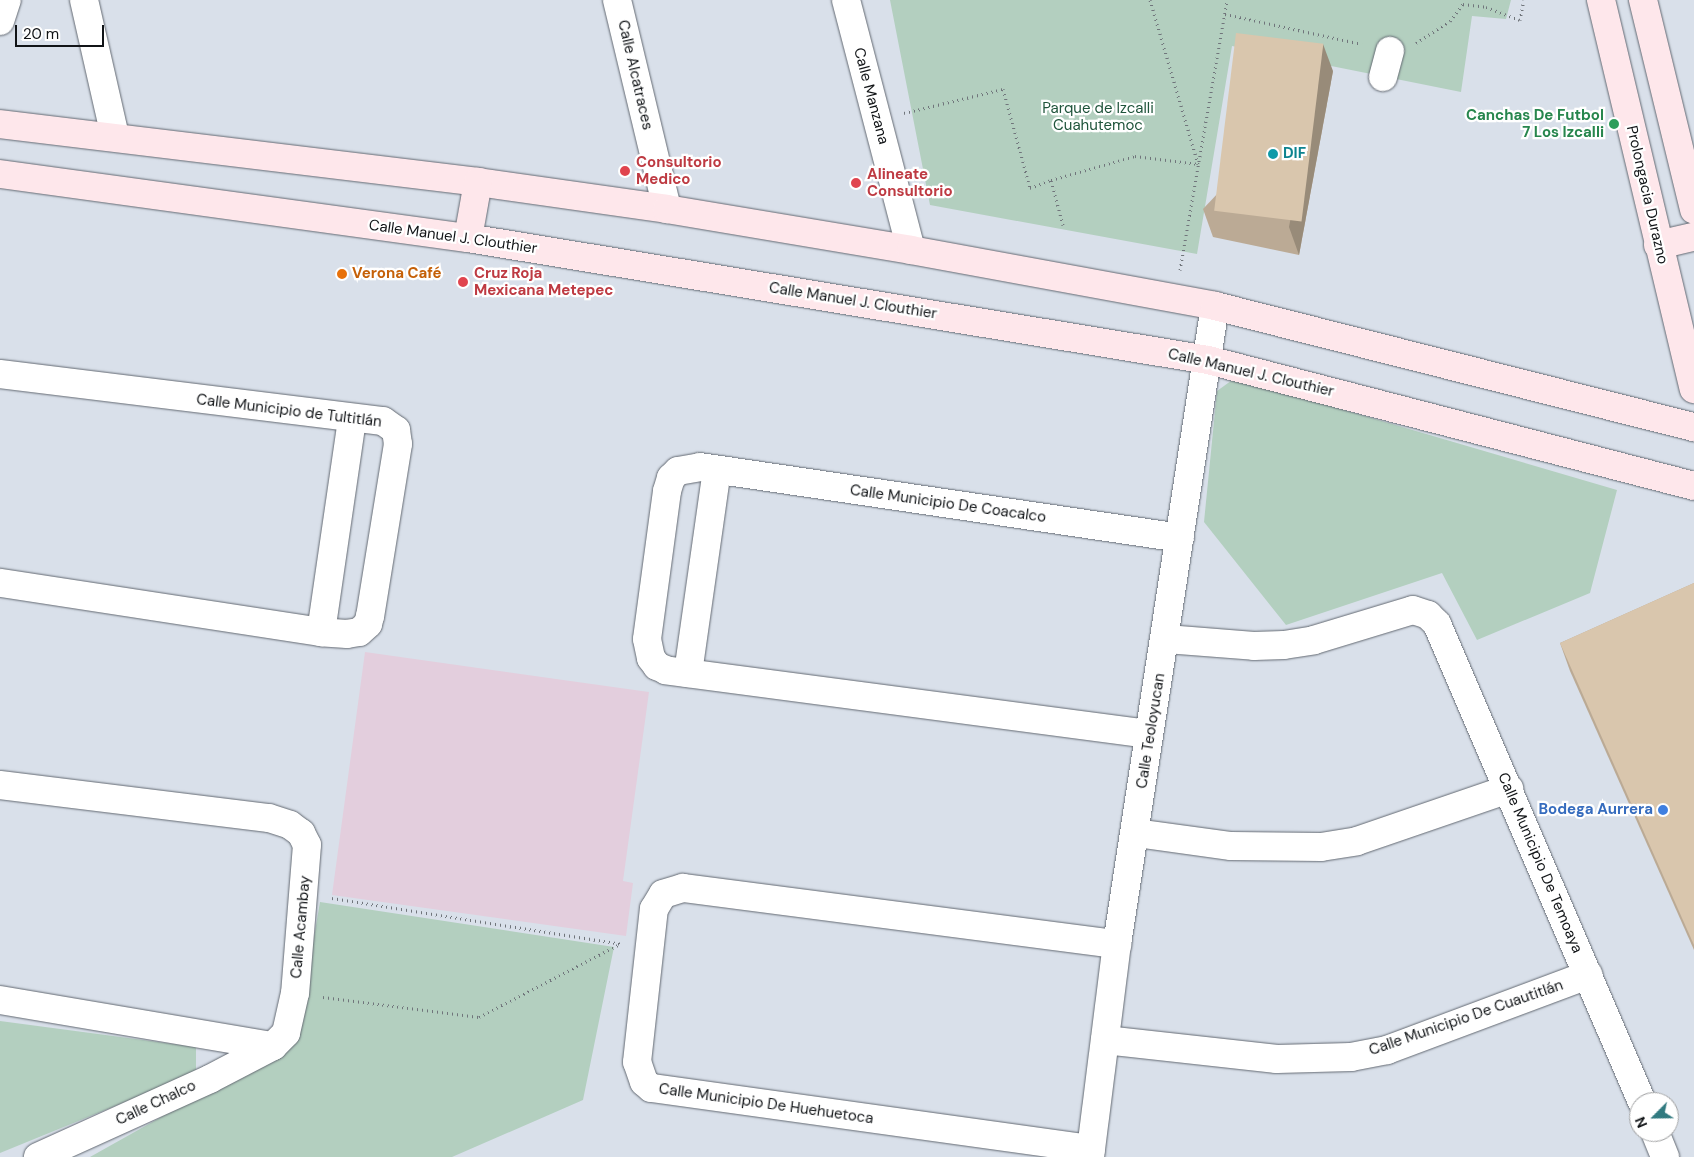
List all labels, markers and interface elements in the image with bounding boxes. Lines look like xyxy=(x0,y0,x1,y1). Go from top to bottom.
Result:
scale bar xyxy=(18,15,106,47)
street label: Calle Alcatraces xyxy=(614,18,656,132)
text: 20 m xyxy=(23,24,59,44)
street label: Calle Manzana xyxy=(849,46,893,146)
park label: Parque de Izcalli Cuahutemoc xyxy=(1042,99,1154,134)
place label: Canchas De Futbol 7 Los Izcalli xyxy=(1466,106,1604,141)
marker: Canchas De Futbol 7 Los Izcalli xyxy=(1608,118,1620,130)
street label: Prolongacia Durazno xyxy=(1622,124,1672,266)
place label: DIF xyxy=(1283,145,1306,163)
marker: DIF xyxy=(1267,148,1279,160)
place label: Consultorio Medico xyxy=(636,153,722,188)
marker: Consultorio Medico xyxy=(618,164,632,178)
place label: Alineate Consultorio xyxy=(867,165,953,200)
marker: Alineate Consultorio xyxy=(849,176,863,190)
street label: Calle Manuel J. Clouthier xyxy=(368,216,538,258)
place label: Cruz Roja Mexicana Metepec xyxy=(474,264,613,299)
place label: Verona Café xyxy=(352,265,442,283)
marker: Verona Café xyxy=(336,268,348,280)
marker: Cruz Roja Mexicana Metepec xyxy=(456,275,470,289)
street label: Calle Manuel J. Clouthier xyxy=(768,279,938,323)
street label: Calle Manuel J. Clouthier xyxy=(1166,345,1336,401)
street label: Calle Municipio de Tultitlán xyxy=(195,391,383,431)
street label: Calle Municipio De Coacalco xyxy=(849,481,1047,527)
street label: Calle Teoloyucan xyxy=(1133,672,1169,790)
street label: Calle Municipio De Temoaya xyxy=(1494,770,1586,956)
place label: Bodega Aurrera xyxy=(1539,801,1653,819)
marker: Bodega Aurrera xyxy=(1657,804,1669,816)
street label: Calle Acambay xyxy=(288,875,314,979)
street label: Calle Municipio De Cuautitlán xyxy=(1367,976,1565,1060)
street label: Calle Chalco xyxy=(113,1077,199,1129)
street label: Calle Municipio De Huehuetoca xyxy=(658,1080,874,1128)
north arrow xyxy=(1629,1092,1679,1142)
text: N xyxy=(1631,1114,1651,1131)

